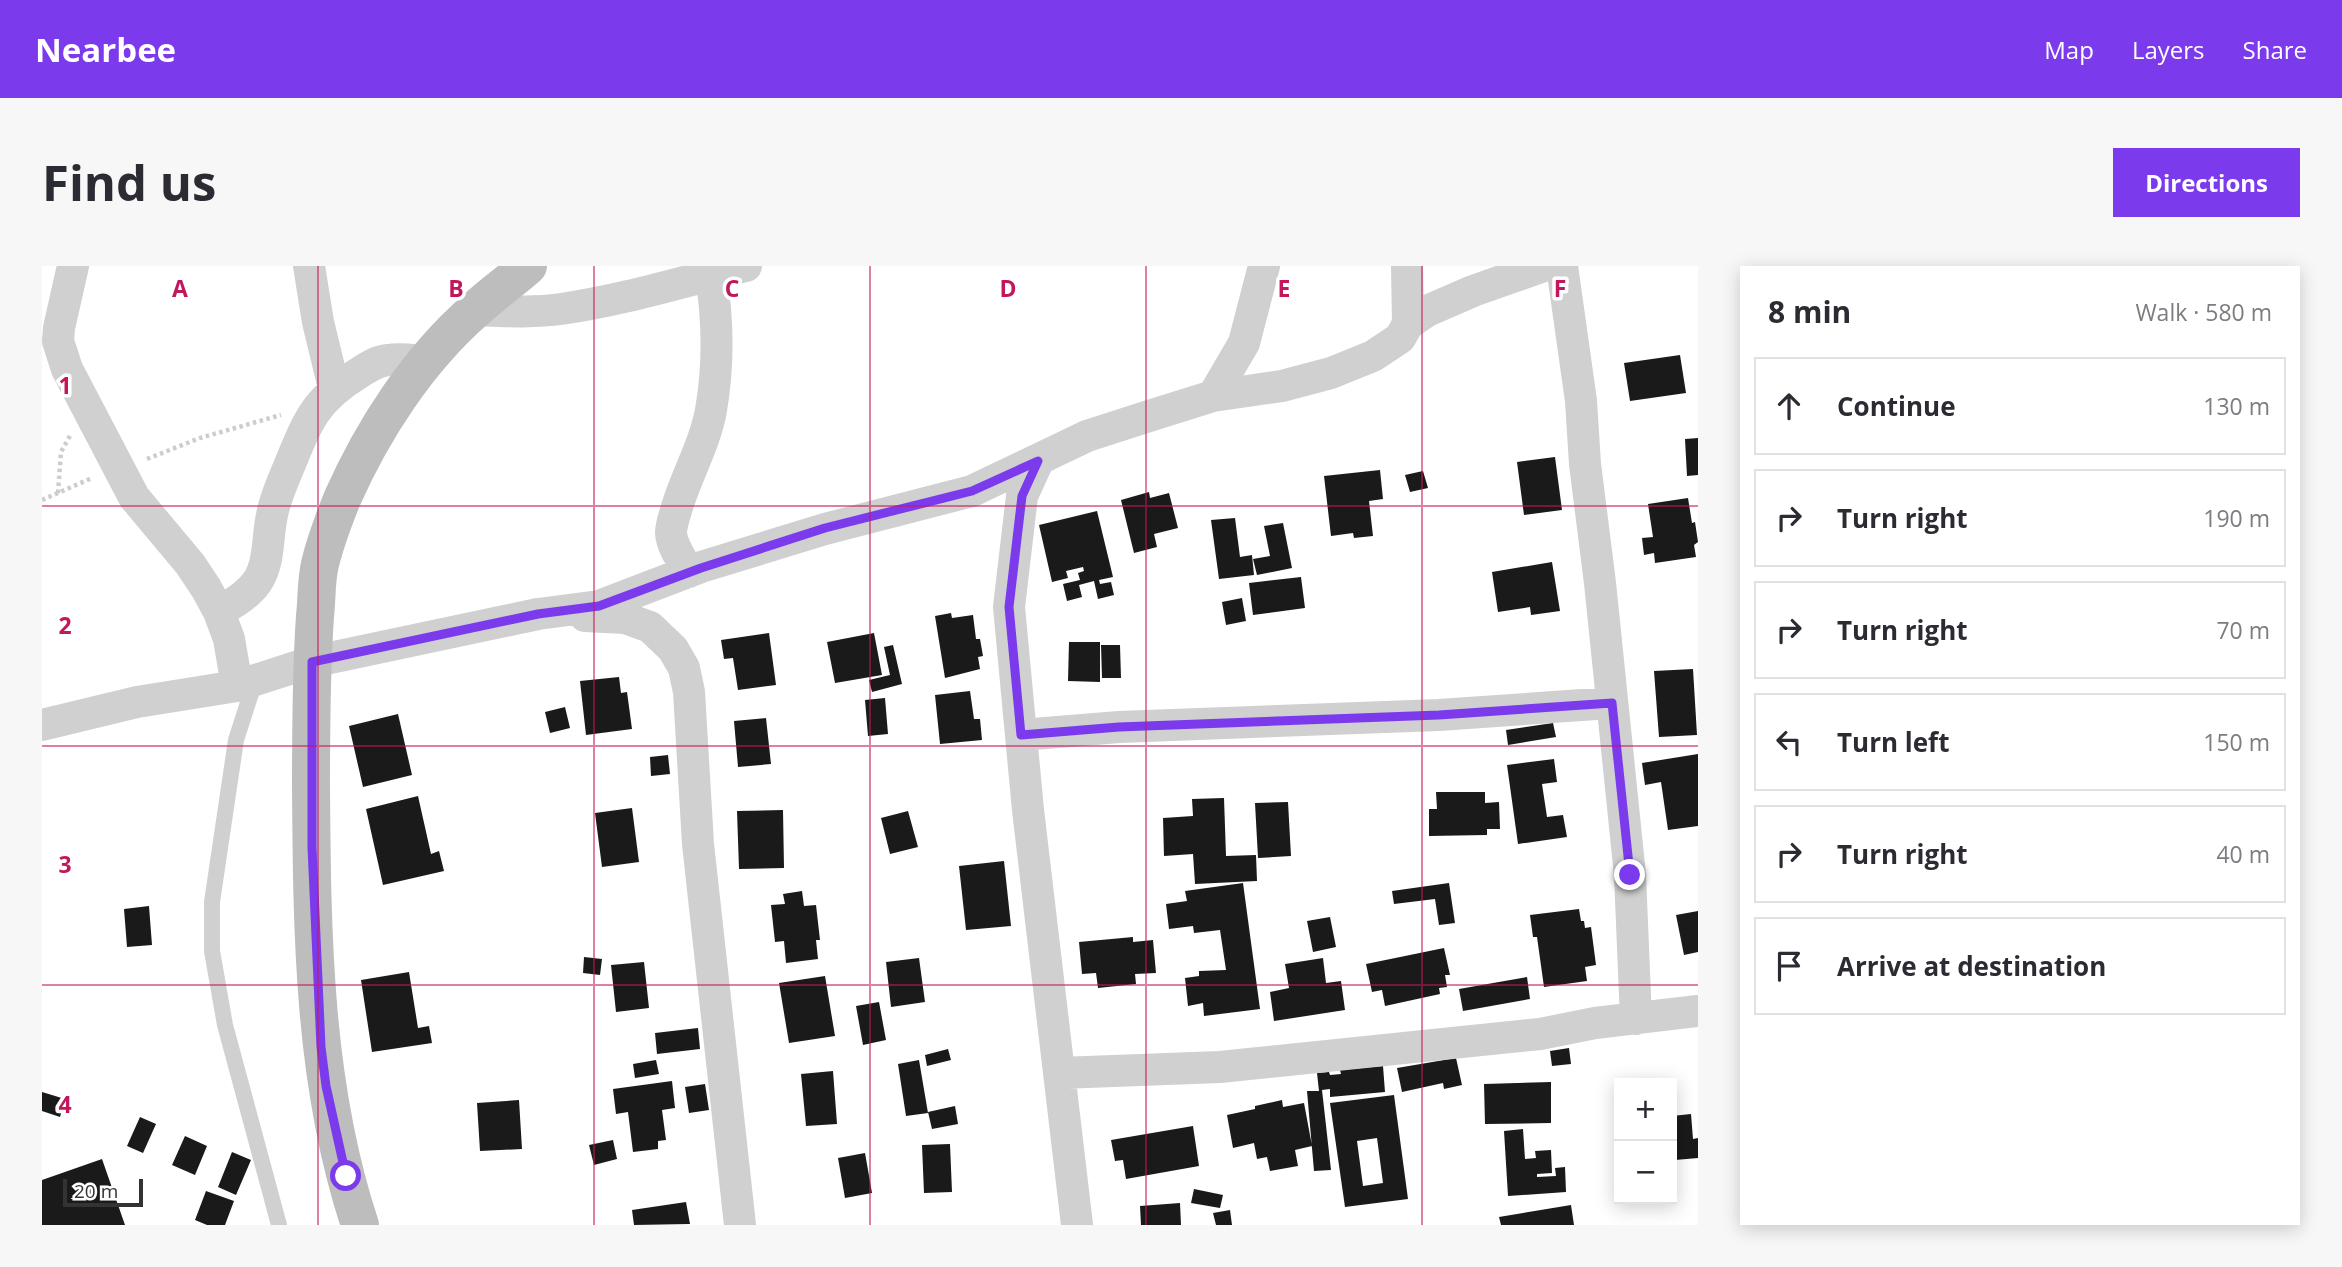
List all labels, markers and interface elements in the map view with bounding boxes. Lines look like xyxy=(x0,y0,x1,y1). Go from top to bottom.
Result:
text: Nearbee xyxy=(35,27,176,72)
text: Map xyxy=(2044,33,2094,66)
text: Layers xyxy=(2132,33,2205,66)
text: Share xyxy=(2243,33,2307,66)
button: Directions xyxy=(2113,148,2300,217)
text: Find us xyxy=(42,149,216,215)
text: A xyxy=(172,272,188,304)
text: B xyxy=(448,272,464,304)
text: C xyxy=(725,272,739,304)
text: D xyxy=(999,272,1017,304)
text: E xyxy=(1278,272,1290,304)
text: F xyxy=(1554,272,1566,304)
text: 8 min xyxy=(1768,291,1851,332)
text: Walk · 580 m xyxy=(2135,296,2272,328)
text: 1 xyxy=(58,369,72,401)
icon: ahead xyxy=(1770,387,1808,425)
text: Continue xyxy=(1837,388,1956,424)
text: 130 m xyxy=(2203,390,2270,422)
icon: right xyxy=(1770,499,1808,537)
text: Turn right xyxy=(1837,500,1968,536)
text: 190 m xyxy=(2203,502,2270,534)
text: 2 xyxy=(58,609,72,641)
icon: right xyxy=(1770,611,1808,649)
text: Turn right xyxy=(1837,612,1968,648)
text: 70 m xyxy=(2216,614,2270,646)
icon: left xyxy=(1770,723,1808,761)
text: Turn left xyxy=(1837,724,1949,760)
text: 150 m xyxy=(2203,726,2270,758)
icon: right xyxy=(1770,835,1808,873)
text: Turn right xyxy=(1837,836,1968,872)
text: 40 m xyxy=(2216,838,2270,870)
text: 3 xyxy=(58,848,72,880)
route end xyxy=(1614,859,1645,890)
icon: arrive xyxy=(1770,947,1808,985)
text: Arrive at destination xyxy=(1837,948,2106,984)
map controls xyxy=(1614,1078,1677,1204)
button: + xyxy=(1614,1078,1677,1141)
text: 4 xyxy=(58,1088,72,1120)
button: − xyxy=(1614,1141,1677,1204)
route start xyxy=(330,1160,361,1191)
scale bar xyxy=(63,1176,144,1208)
text: 20 m xyxy=(74,1178,118,1204)

